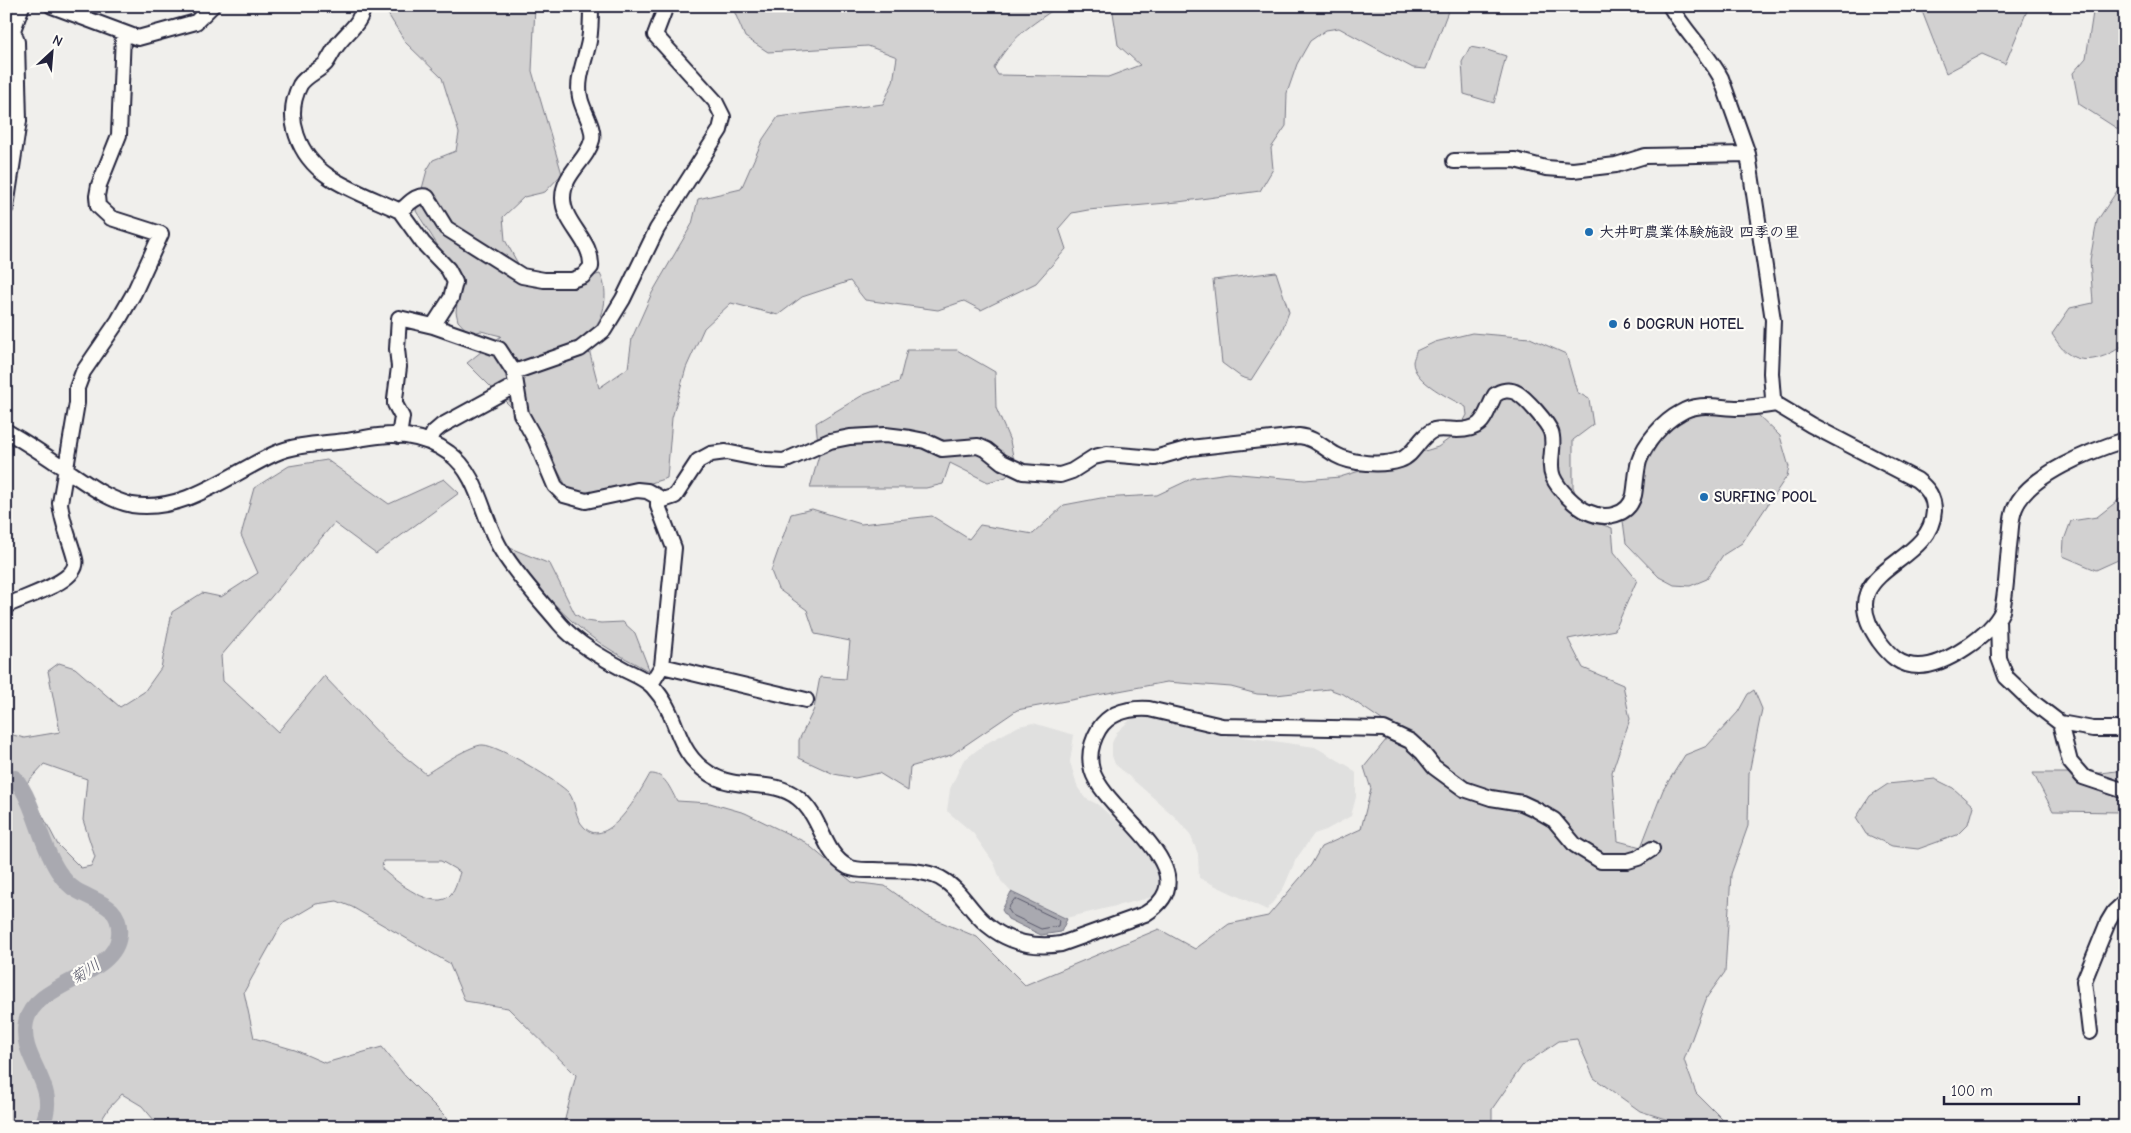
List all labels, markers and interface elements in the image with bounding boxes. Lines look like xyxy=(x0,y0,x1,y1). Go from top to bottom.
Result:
north arrow xyxy=(28,28,78,78)
text: N xyxy=(50,31,65,50)
place label: 大井町農業体験施設 四季の里 xyxy=(1599,223,1799,241)
marker: 大井町農業体験施設 四季の里 xyxy=(1583,226,1595,238)
place label: 6 DOGRUN HOTEL xyxy=(1623,315,1744,333)
marker: 6 DOGRUN HOTEL xyxy=(1607,318,1619,330)
place label: SURFING POOL xyxy=(1714,488,1817,506)
marker: SURFING POOL xyxy=(1698,491,1710,503)
water label: 菊川 xyxy=(67,955,104,988)
scale bar xyxy=(1944,1073,2078,1105)
text: 100 m xyxy=(1951,1082,1993,1100)

